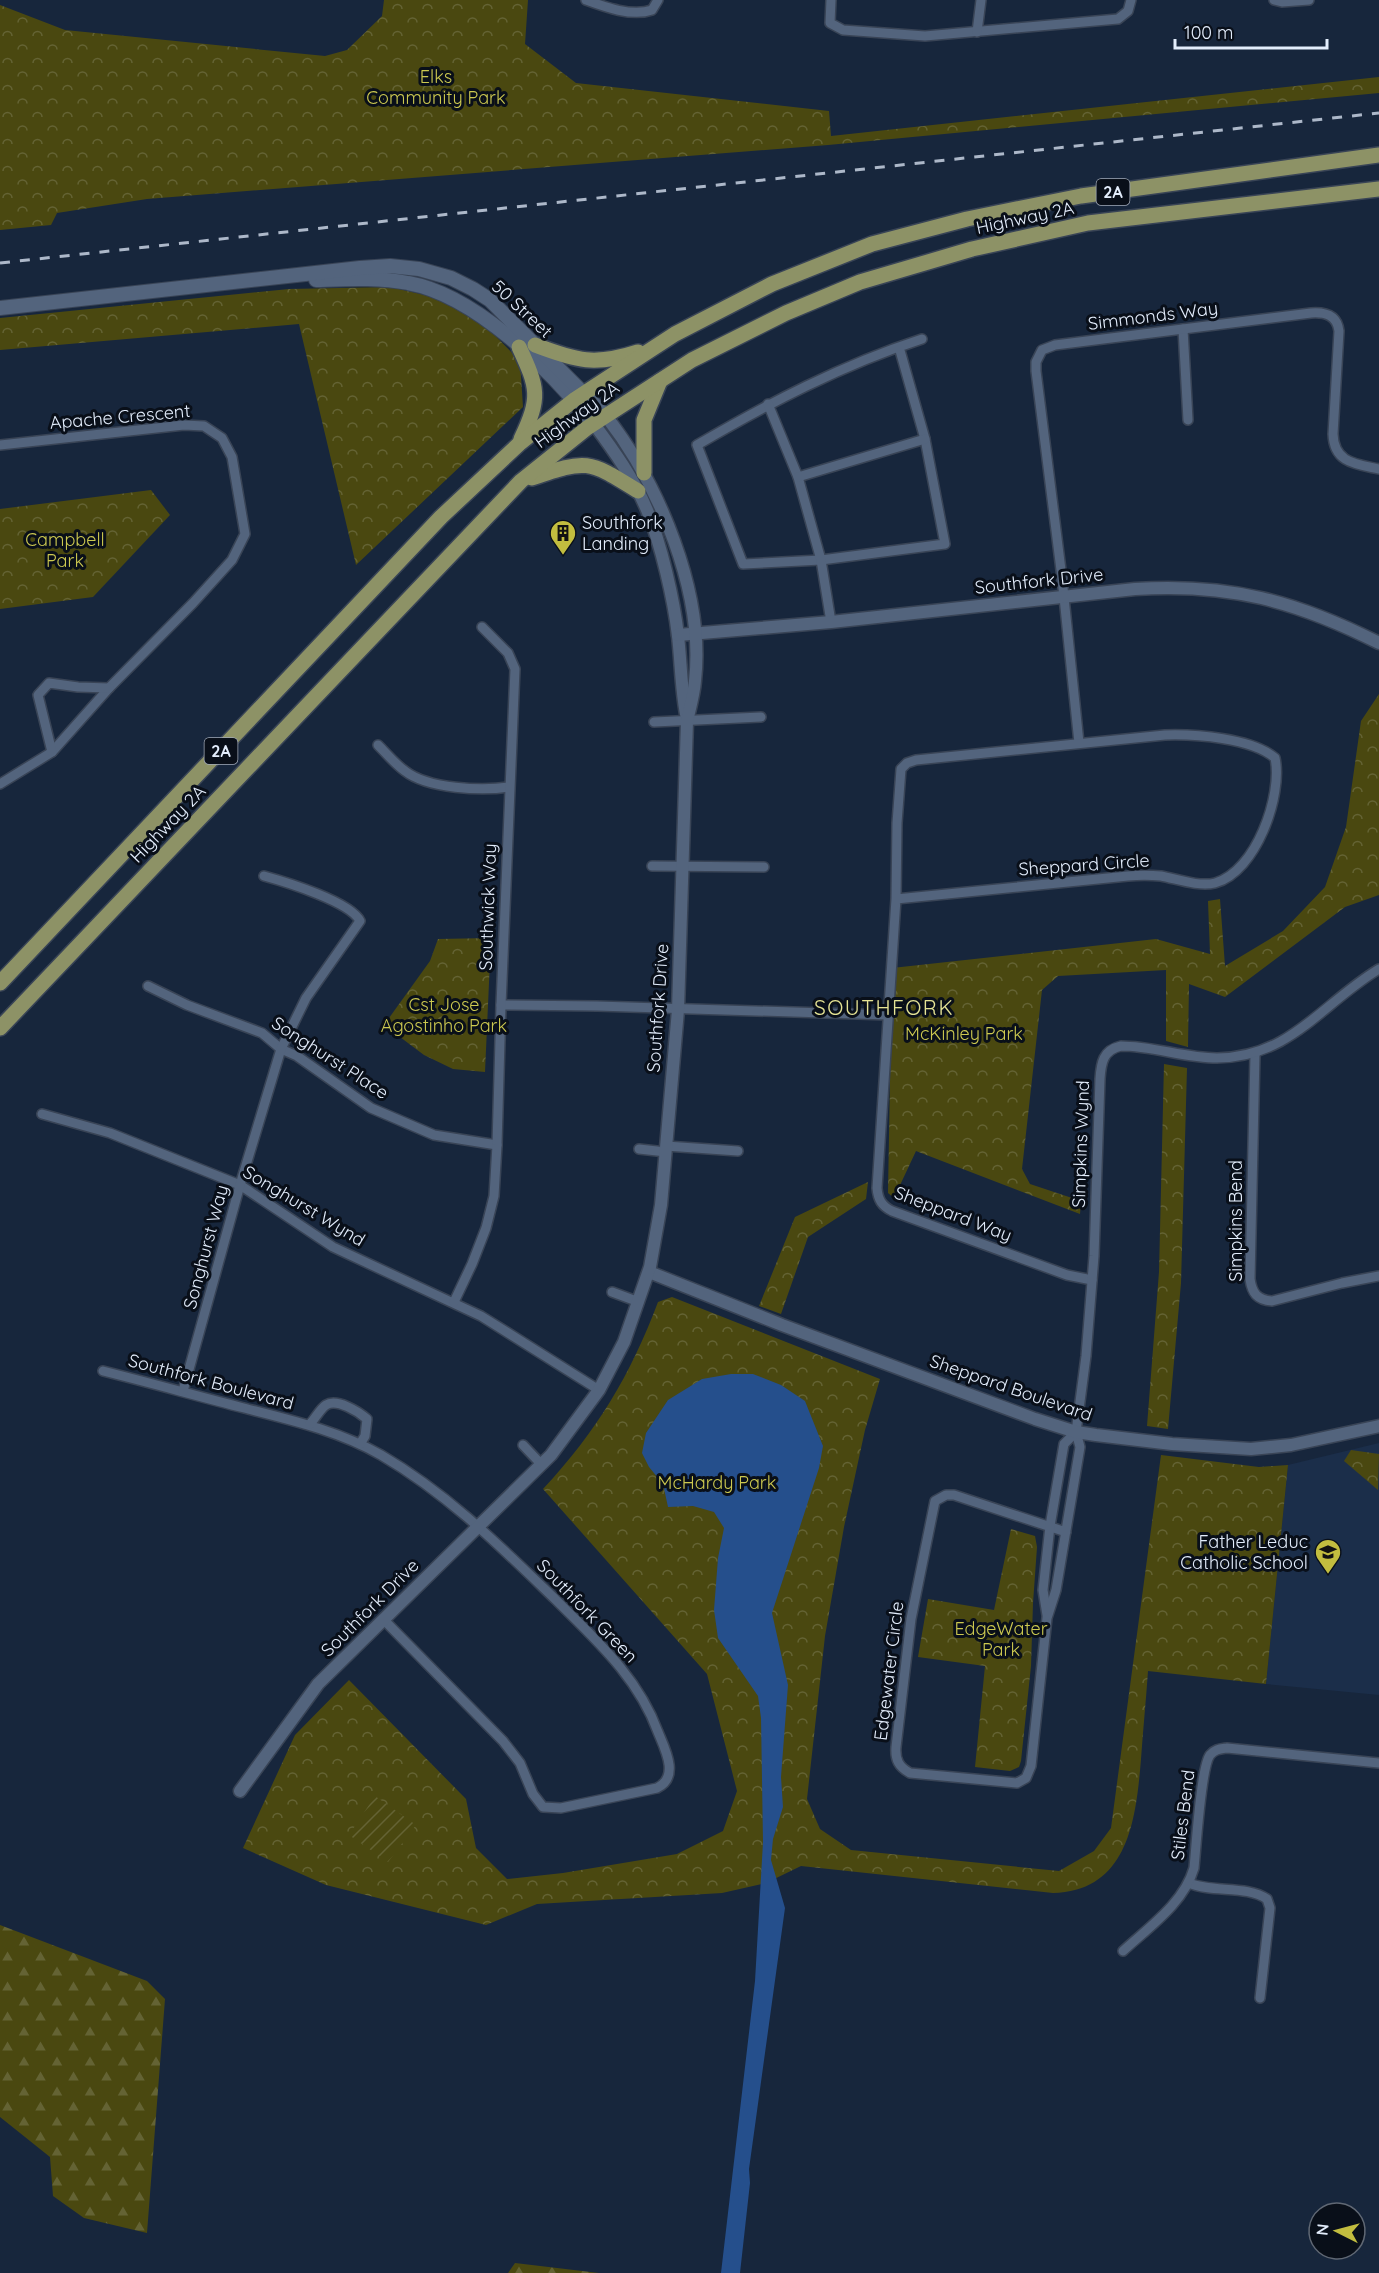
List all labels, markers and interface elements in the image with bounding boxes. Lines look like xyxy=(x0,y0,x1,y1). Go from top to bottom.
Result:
scale bar xyxy=(1175,12,1326,50)
text: 100 m xyxy=(1184,21,1233,44)
park label: Elks Community Park xyxy=(366,65,506,109)
road number: 2A xyxy=(1096,179,1130,205)
street label: Highway 2A xyxy=(974,196,1076,239)
street label: 50 Street xyxy=(487,275,557,342)
street label: Simmonds Way xyxy=(1087,296,1219,335)
street label: Highway 2A xyxy=(530,376,624,453)
street label: Apache Crescent xyxy=(49,399,191,434)
place label: Southfork Landing xyxy=(582,511,663,555)
building icon: Southfork Landing xyxy=(548,518,578,556)
park label: Campbell Park xyxy=(25,528,105,572)
street label: Southfork Drive xyxy=(974,562,1104,599)
road number: 2A xyxy=(204,738,238,764)
street label: Highway 2A xyxy=(125,780,211,867)
street label: Southwick Way xyxy=(474,843,501,971)
street label: Sheppard Circle xyxy=(1018,848,1150,881)
street label: Southfork Drive xyxy=(642,943,673,1073)
park label: Cst Jose Agostinho Park xyxy=(381,993,507,1037)
district label: SOUTHFORK xyxy=(814,994,954,1020)
street label: Songhurst Place xyxy=(268,1011,393,1104)
park label: McKinley Park xyxy=(905,1022,1023,1045)
street label: Simpkins Wynd xyxy=(1067,1080,1094,1208)
street label: Songhurst Wynd xyxy=(239,1160,369,1251)
street label: Simpkins Bend xyxy=(1224,1160,1247,1282)
street label: Sheppard Way xyxy=(891,1181,1015,1246)
street label: Songhurst Way xyxy=(178,1182,233,1312)
street label: Southfork Boulevard xyxy=(126,1348,296,1415)
street label: Sheppard Boulevard xyxy=(927,1349,1095,1426)
park label: McHardy Park xyxy=(658,1471,776,1494)
place label: Father Leduc Catholic School xyxy=(1180,1530,1308,1574)
school or university icon: Father Leduc Catholic School xyxy=(1313,1537,1343,1575)
street label: Southfork Drive xyxy=(316,1554,423,1661)
street label: Southfork Green xyxy=(532,1554,643,1667)
street label: Edgewater Circle xyxy=(869,1600,908,1742)
park label: EdgeWater Park xyxy=(954,1617,1048,1661)
street label: Stiles Bend xyxy=(1166,1769,1199,1861)
north arrow xyxy=(1307,2201,1367,2261)
text: N xyxy=(1312,2223,1333,2236)

